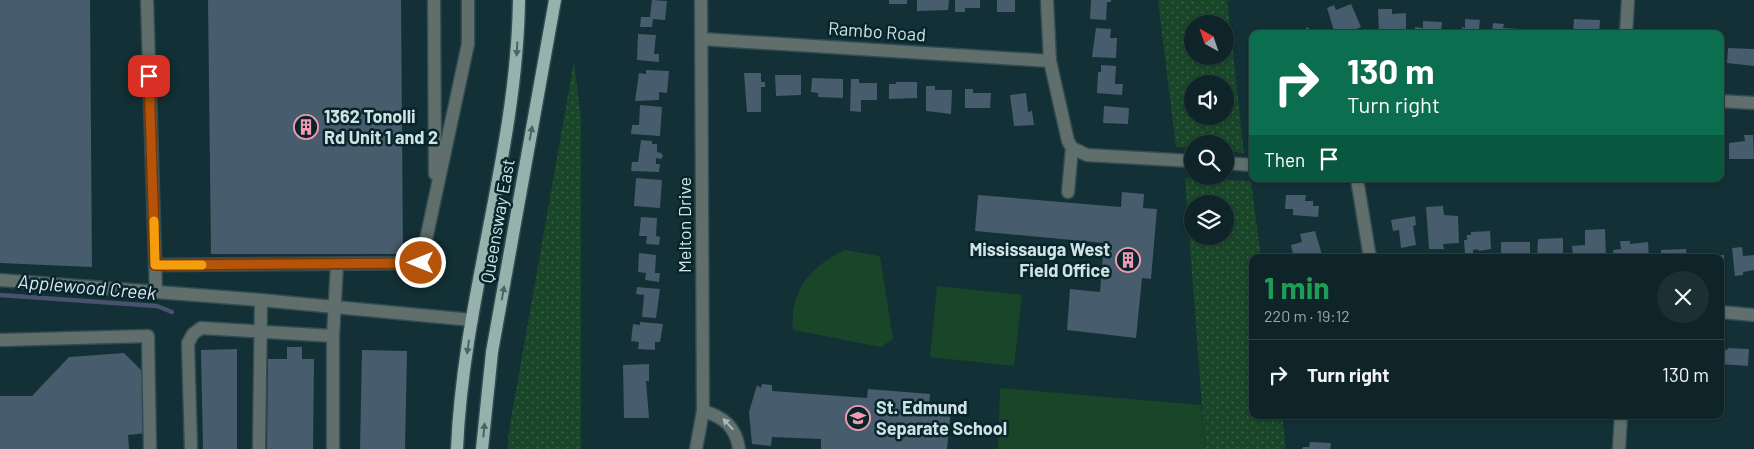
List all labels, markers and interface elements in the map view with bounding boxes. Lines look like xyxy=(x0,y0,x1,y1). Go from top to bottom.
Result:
north arrow xyxy=(1184,15,1234,65)
map controls xyxy=(1184,15,1234,245)
street label: Rambo Road xyxy=(827,17,927,45)
one-way arrow xyxy=(513,41,521,57)
text: 130 m xyxy=(1347,49,1434,91)
icon: right xyxy=(1264,50,1329,115)
pin xyxy=(128,55,170,97)
icon: arrive xyxy=(135,62,163,90)
button: sound xyxy=(1184,75,1234,125)
text: Turn right xyxy=(1347,91,1440,117)
place label: 1362 Tonolli Rd Unit 1 and 2 xyxy=(324,105,438,148)
building icon: 1362 Tonolli Rd Unit 1 and 2 xyxy=(293,114,319,140)
one-way arrow xyxy=(527,124,535,140)
button: search xyxy=(1184,135,1234,185)
icon: arrive xyxy=(1315,145,1343,173)
text: Then xyxy=(1264,148,1305,171)
street label: Queensway East xyxy=(475,157,519,285)
street label: Melton Drive xyxy=(673,177,695,273)
button: layers xyxy=(1184,195,1234,245)
position arrow xyxy=(394,236,446,288)
place label: Mississauga West Field Office xyxy=(969,238,1110,281)
building icon: Mississauga West Field Office xyxy=(1115,247,1141,273)
water label: Applewood Creek xyxy=(17,269,158,304)
text: 1 min xyxy=(1264,269,1330,305)
button: close xyxy=(1657,271,1709,323)
one-way arrow xyxy=(500,284,508,300)
text: 220 m · 19:12 xyxy=(1264,306,1350,325)
one-way arrow xyxy=(464,339,472,355)
icon: right xyxy=(1264,361,1292,389)
text: Turn right xyxy=(1307,363,1389,386)
text: 130 m xyxy=(1662,363,1709,386)
place label: St. Edmund Separate School xyxy=(876,396,1007,439)
school or university icon: St. Edmund Separate School xyxy=(845,405,871,431)
one-way arrow xyxy=(722,418,733,431)
one-way arrow xyxy=(480,421,488,437)

